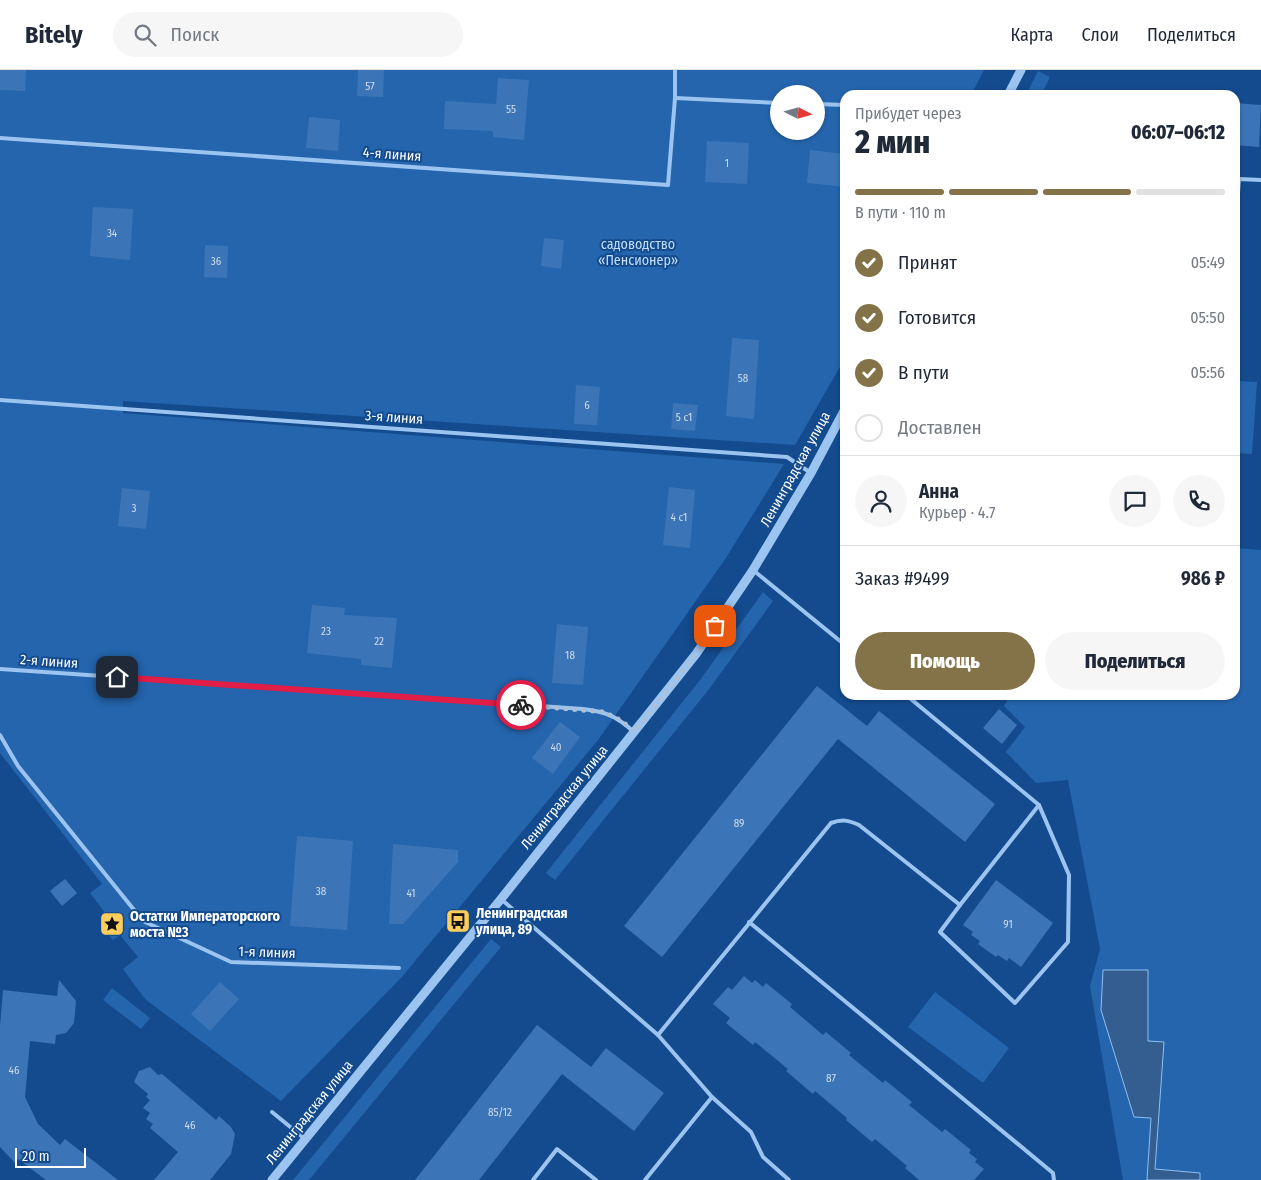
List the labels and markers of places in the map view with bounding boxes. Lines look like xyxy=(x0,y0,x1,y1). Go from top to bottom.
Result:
pin xyxy=(694,605,736,647)
pin xyxy=(96,656,138,698)
place label: Ленинградская улица, 89 xyxy=(475,905,568,938)
place label: Остатки Императорского моста №3 xyxy=(130,908,281,941)
bus stop icon: Ленинградская улица, 89 xyxy=(445,908,471,934)
place icon: Остатки Императорского моста №3 xyxy=(99,911,125,937)

